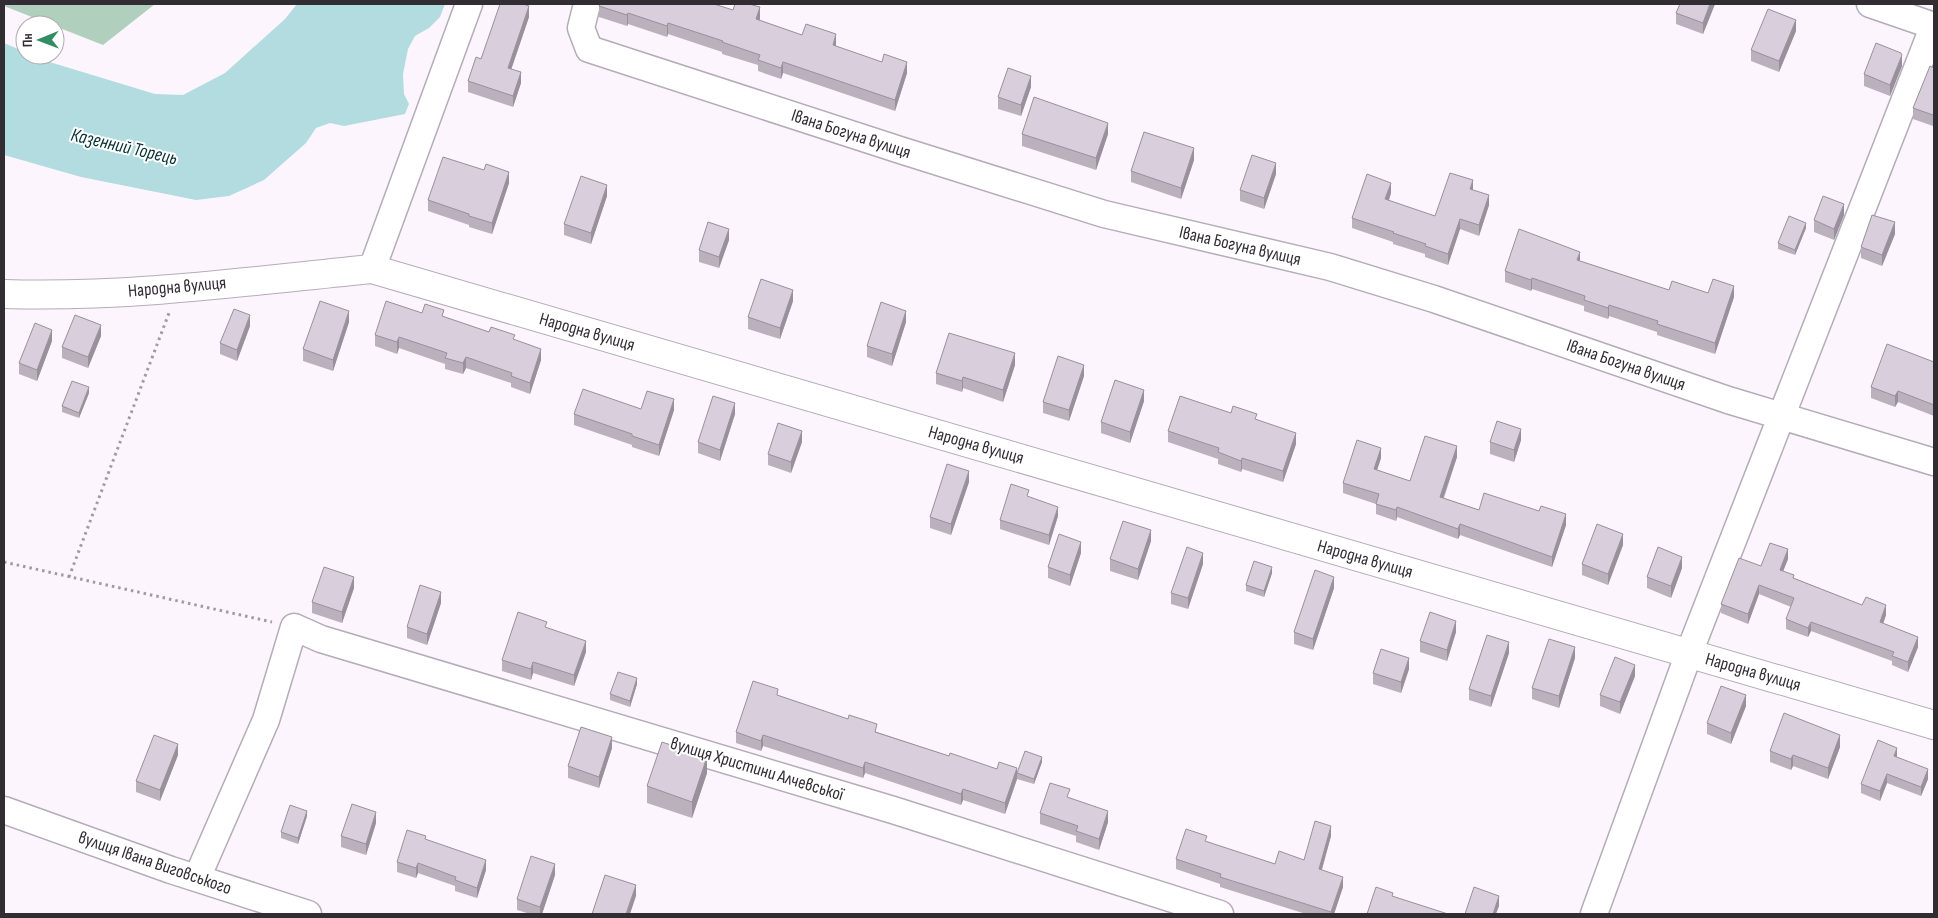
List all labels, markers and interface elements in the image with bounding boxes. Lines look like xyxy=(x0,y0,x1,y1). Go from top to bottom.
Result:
north arrow xyxy=(15,15,65,65)
text: Пн xyxy=(19,33,36,47)
street label: Івана Богуна вулиця xyxy=(789,105,913,163)
water label: Казенний Торець xyxy=(69,124,179,170)
street label: Івана Богуна вулиця xyxy=(1177,222,1303,270)
street label: Народна вулиця xyxy=(127,272,227,302)
street label: Народна вулиця xyxy=(537,308,637,356)
street label: Івана Богуна вулиця xyxy=(1564,335,1688,395)
street label: Народна вулиця xyxy=(926,421,1026,469)
street label: Народна вулиця xyxy=(1315,535,1415,583)
street label: Народна вулиця xyxy=(1703,648,1803,696)
street label: вулиця Христини Алчевської xyxy=(668,733,847,806)
street label: вулиця Івана Виговського xyxy=(76,827,234,899)

